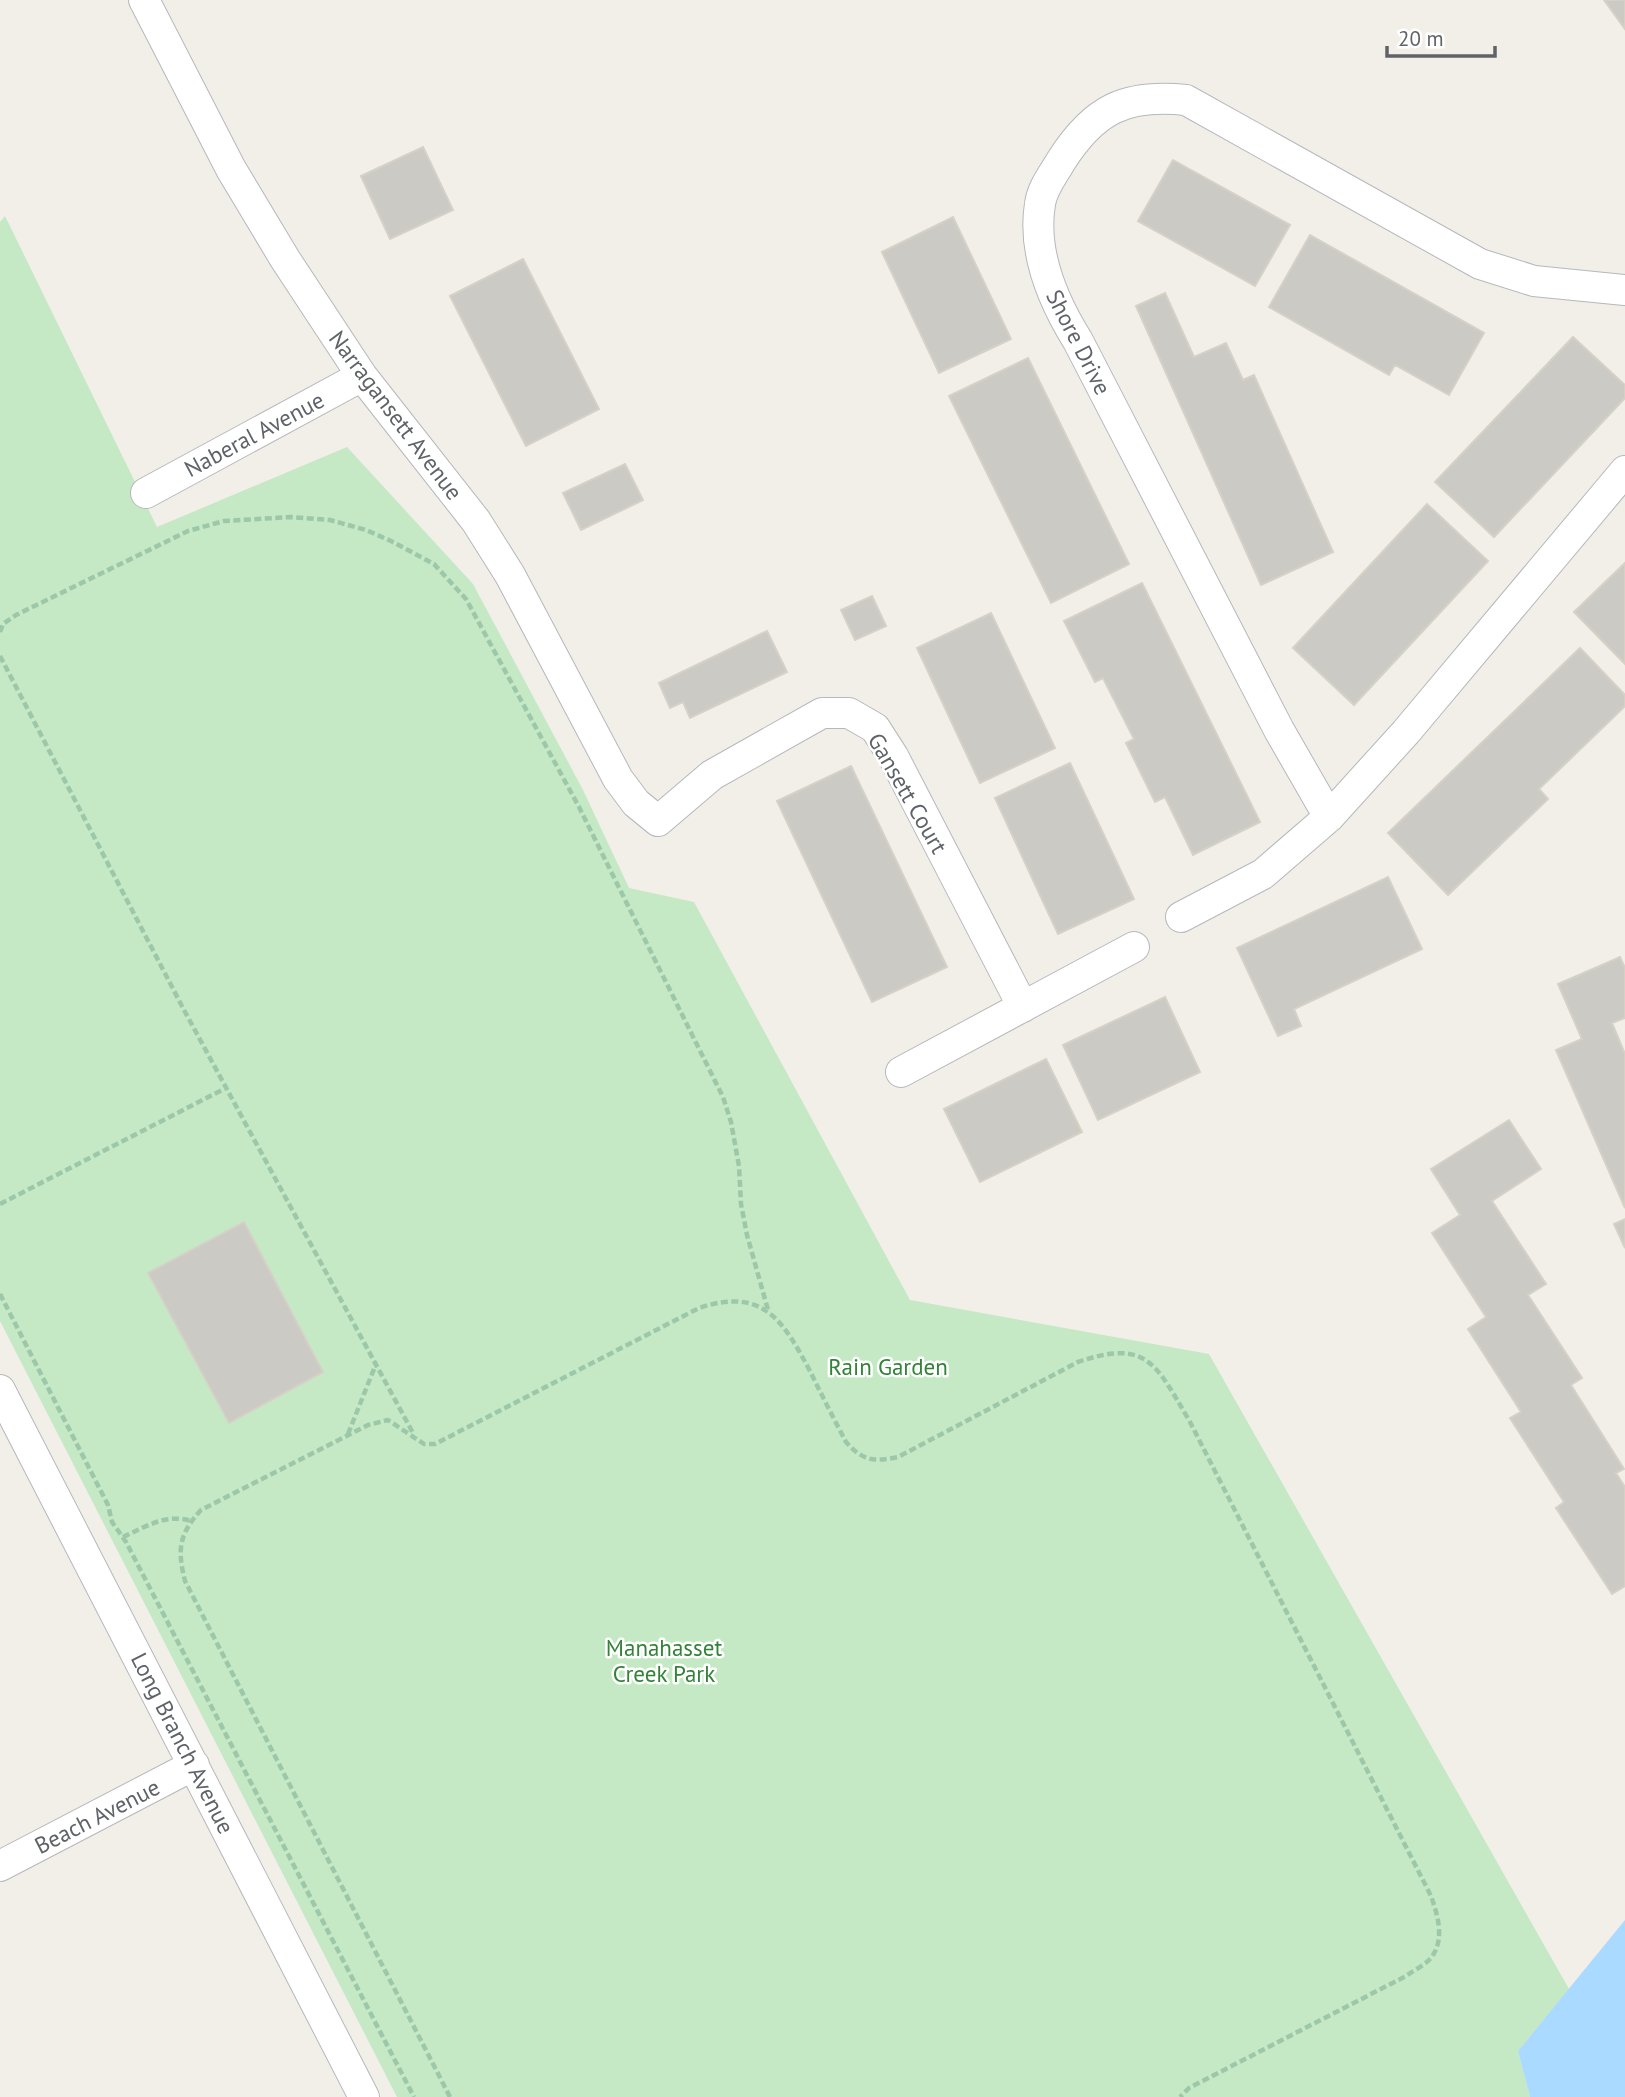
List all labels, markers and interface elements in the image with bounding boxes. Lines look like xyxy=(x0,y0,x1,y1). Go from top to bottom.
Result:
scale bar xyxy=(1387,14,1496,58)
text: 20 m xyxy=(1398,25,1444,52)
street label: Shore Drive xyxy=(1040,284,1118,400)
street label: Narragansett Avenue xyxy=(323,325,469,505)
street label: Naberal Avenue xyxy=(179,385,329,483)
street label: Gansett Court xyxy=(862,727,954,859)
park label: Rain Garden xyxy=(828,1352,948,1381)
park label: Manahasset Creek Park xyxy=(606,1633,722,1688)
street label: Long Branch Avenue xyxy=(125,1648,241,1838)
street label: Beach Avenue xyxy=(30,1772,164,1860)

